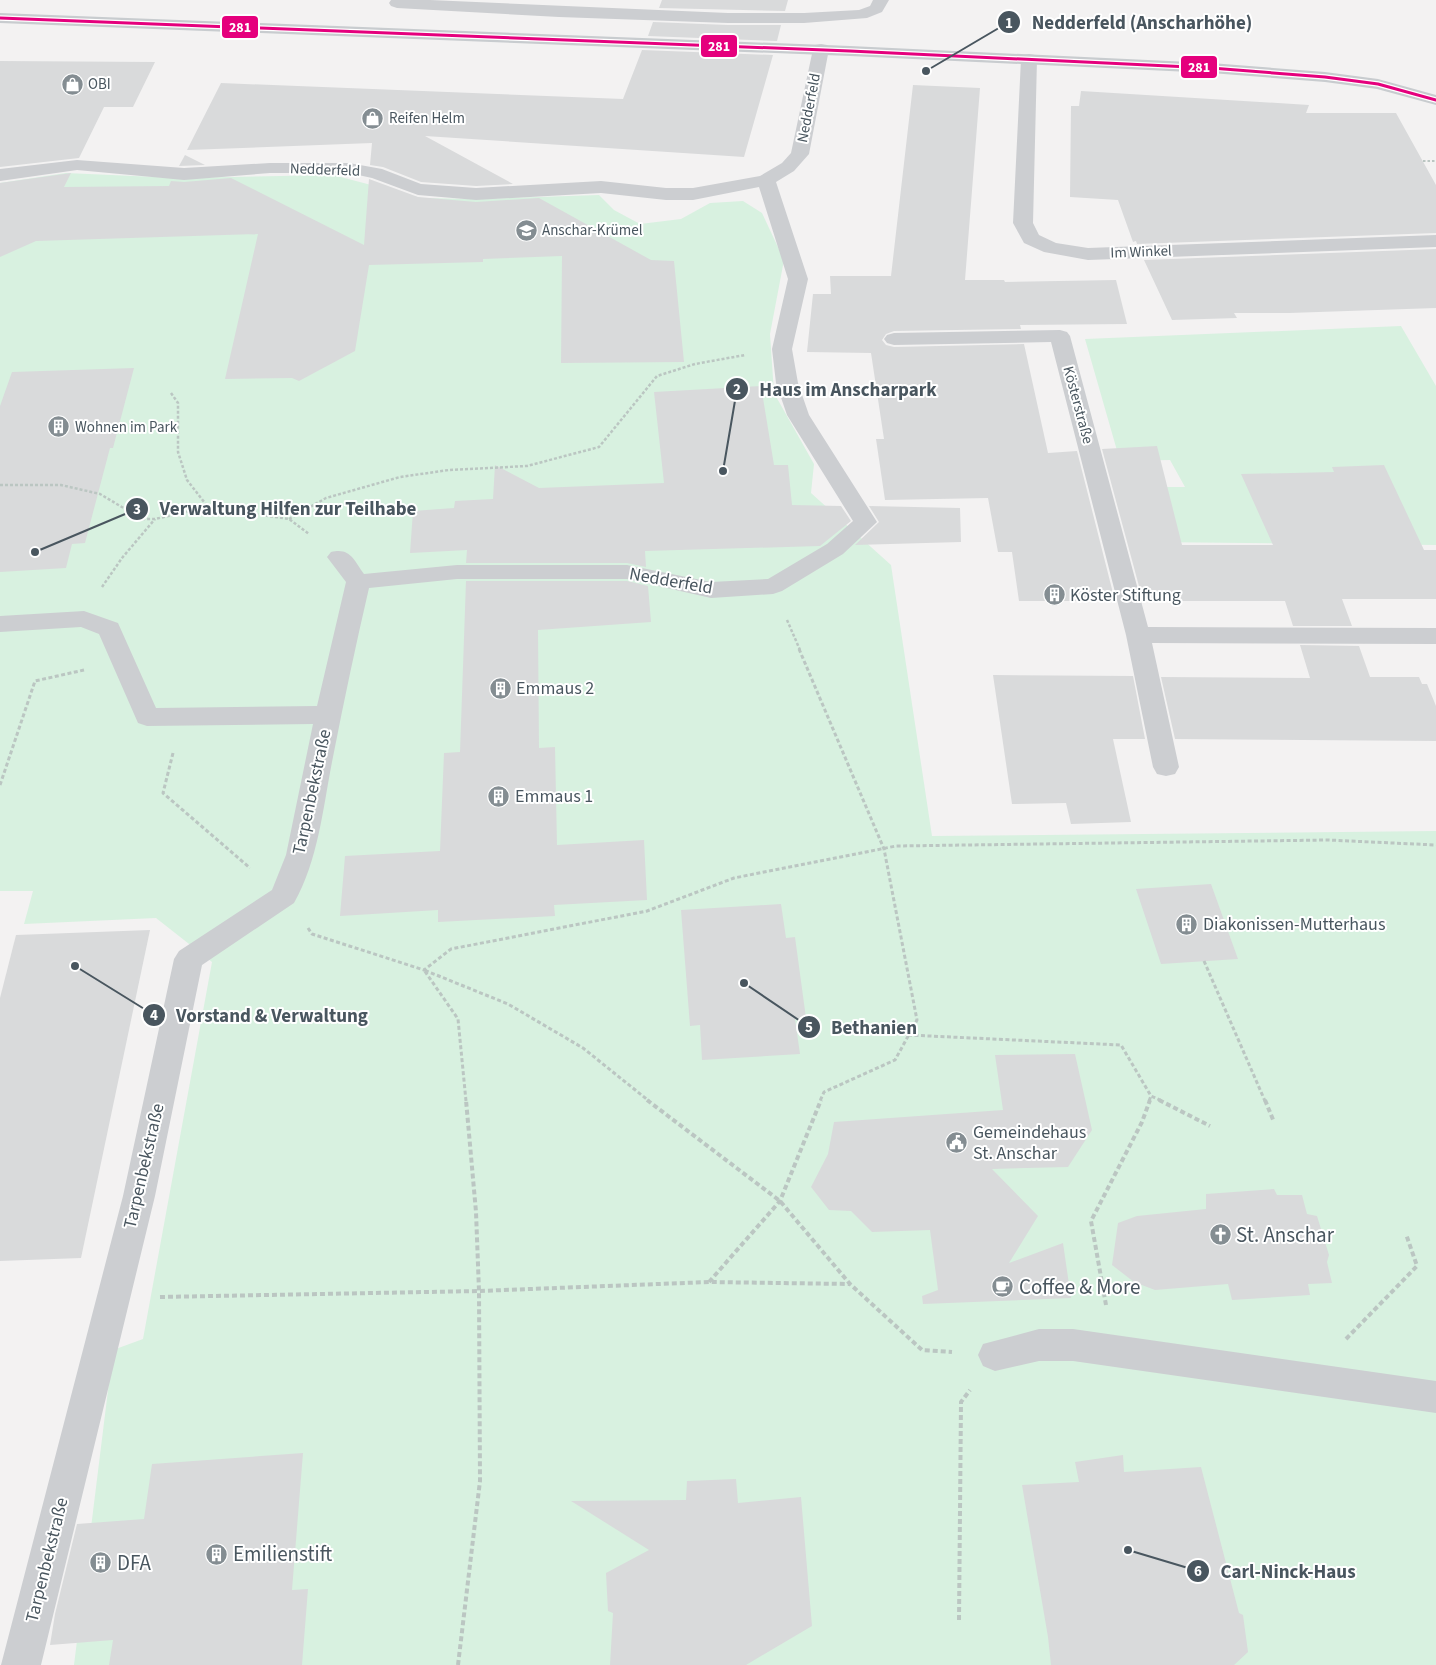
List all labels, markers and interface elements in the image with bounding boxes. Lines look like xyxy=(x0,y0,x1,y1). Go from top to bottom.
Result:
callout: Nedderfeld (Anscharhöhe) xyxy=(996,5,1262,39)
text: Nedderfeld (Anscharhöhe) xyxy=(1032,10,1252,37)
text: 1 xyxy=(1005,13,1013,34)
line badge: 281 xyxy=(221,15,259,39)
text: 281 xyxy=(229,18,251,38)
line badge: 281 xyxy=(700,34,738,58)
text: 281 xyxy=(708,37,730,57)
line badge: 281 xyxy=(1180,55,1218,79)
text: 281 xyxy=(1188,58,1210,78)
shop icon: OBI xyxy=(60,72,84,96)
street label: Nedderfeld xyxy=(792,72,826,144)
place label: OBI xyxy=(88,74,111,95)
shop icon: Reifen Helm xyxy=(361,106,385,130)
place label: Reifen Helm xyxy=(389,108,465,129)
street label: Nedderfeld xyxy=(290,158,360,182)
school or university icon: Anschar-Krümel xyxy=(514,218,538,242)
place label: Anschar-Krümel xyxy=(542,220,643,241)
street label: Im Winkel xyxy=(1110,240,1172,264)
street label: Kösterstraße xyxy=(1058,364,1098,446)
callout: Haus im Anscharpark xyxy=(724,372,946,406)
text: Haus im Anscharpark xyxy=(759,377,937,404)
text: 2 xyxy=(733,379,741,400)
building icon: Wohnen im Park xyxy=(47,415,71,439)
place label: Wohnen im Park xyxy=(75,417,178,438)
callout: Verwaltung Hilfen zur Teilhabe xyxy=(124,492,426,526)
text: Verwaltung Hilfen zur Teilhabe xyxy=(159,496,417,523)
text: 3 xyxy=(133,499,141,520)
street label: Nedderfeld xyxy=(627,561,715,601)
building icon: Köster Stiftung xyxy=(1042,583,1066,607)
place label: Köster Stiftung xyxy=(1070,583,1181,608)
building icon: Emmaus 2 xyxy=(488,676,512,700)
place label: Emmaus 2 xyxy=(516,676,594,701)
street label: Tarpenbekstraße xyxy=(287,727,338,857)
building icon: Emmaus 1 xyxy=(487,784,511,808)
place label: Emmaus 1 xyxy=(515,784,593,809)
building icon: Diakonissen-Mutterhaus xyxy=(1175,912,1199,936)
place label: Diakonissen-Mutterhaus xyxy=(1203,912,1385,937)
callout: Vorstand & Verwaltung xyxy=(141,998,378,1032)
text: Vorstand & Verwaltung xyxy=(175,1003,368,1030)
text: 4 xyxy=(150,1005,158,1026)
callout: Bethanien xyxy=(796,1010,927,1044)
text: Bethanien xyxy=(831,1015,917,1042)
text: 5 xyxy=(805,1017,813,1038)
street label: Tarpenbekstraße xyxy=(117,1101,171,1231)
place label: Gemeindehaus St. Anschar xyxy=(973,1120,1086,1166)
public building icon: Gemeindehaus St. Anschar xyxy=(945,1130,969,1154)
place label: St. Anschar xyxy=(1236,1220,1335,1250)
church icon: St. Anschar xyxy=(1208,1223,1232,1247)
place label: Coffee & More xyxy=(1019,1272,1140,1302)
cafe icon: Coffee & More xyxy=(991,1275,1015,1299)
street label: Tarpenbekstraße xyxy=(19,1495,75,1625)
place label: Emilienstift xyxy=(233,1539,333,1569)
building icon: Emilienstift xyxy=(205,1542,229,1566)
place label: DFA xyxy=(117,1548,152,1578)
building icon: DFA xyxy=(89,1551,113,1575)
callout: Carl-Ninck-Haus xyxy=(1185,1554,1365,1588)
text: Carl-Ninck-Haus xyxy=(1220,1559,1356,1586)
text: 6 xyxy=(1194,1561,1202,1582)

